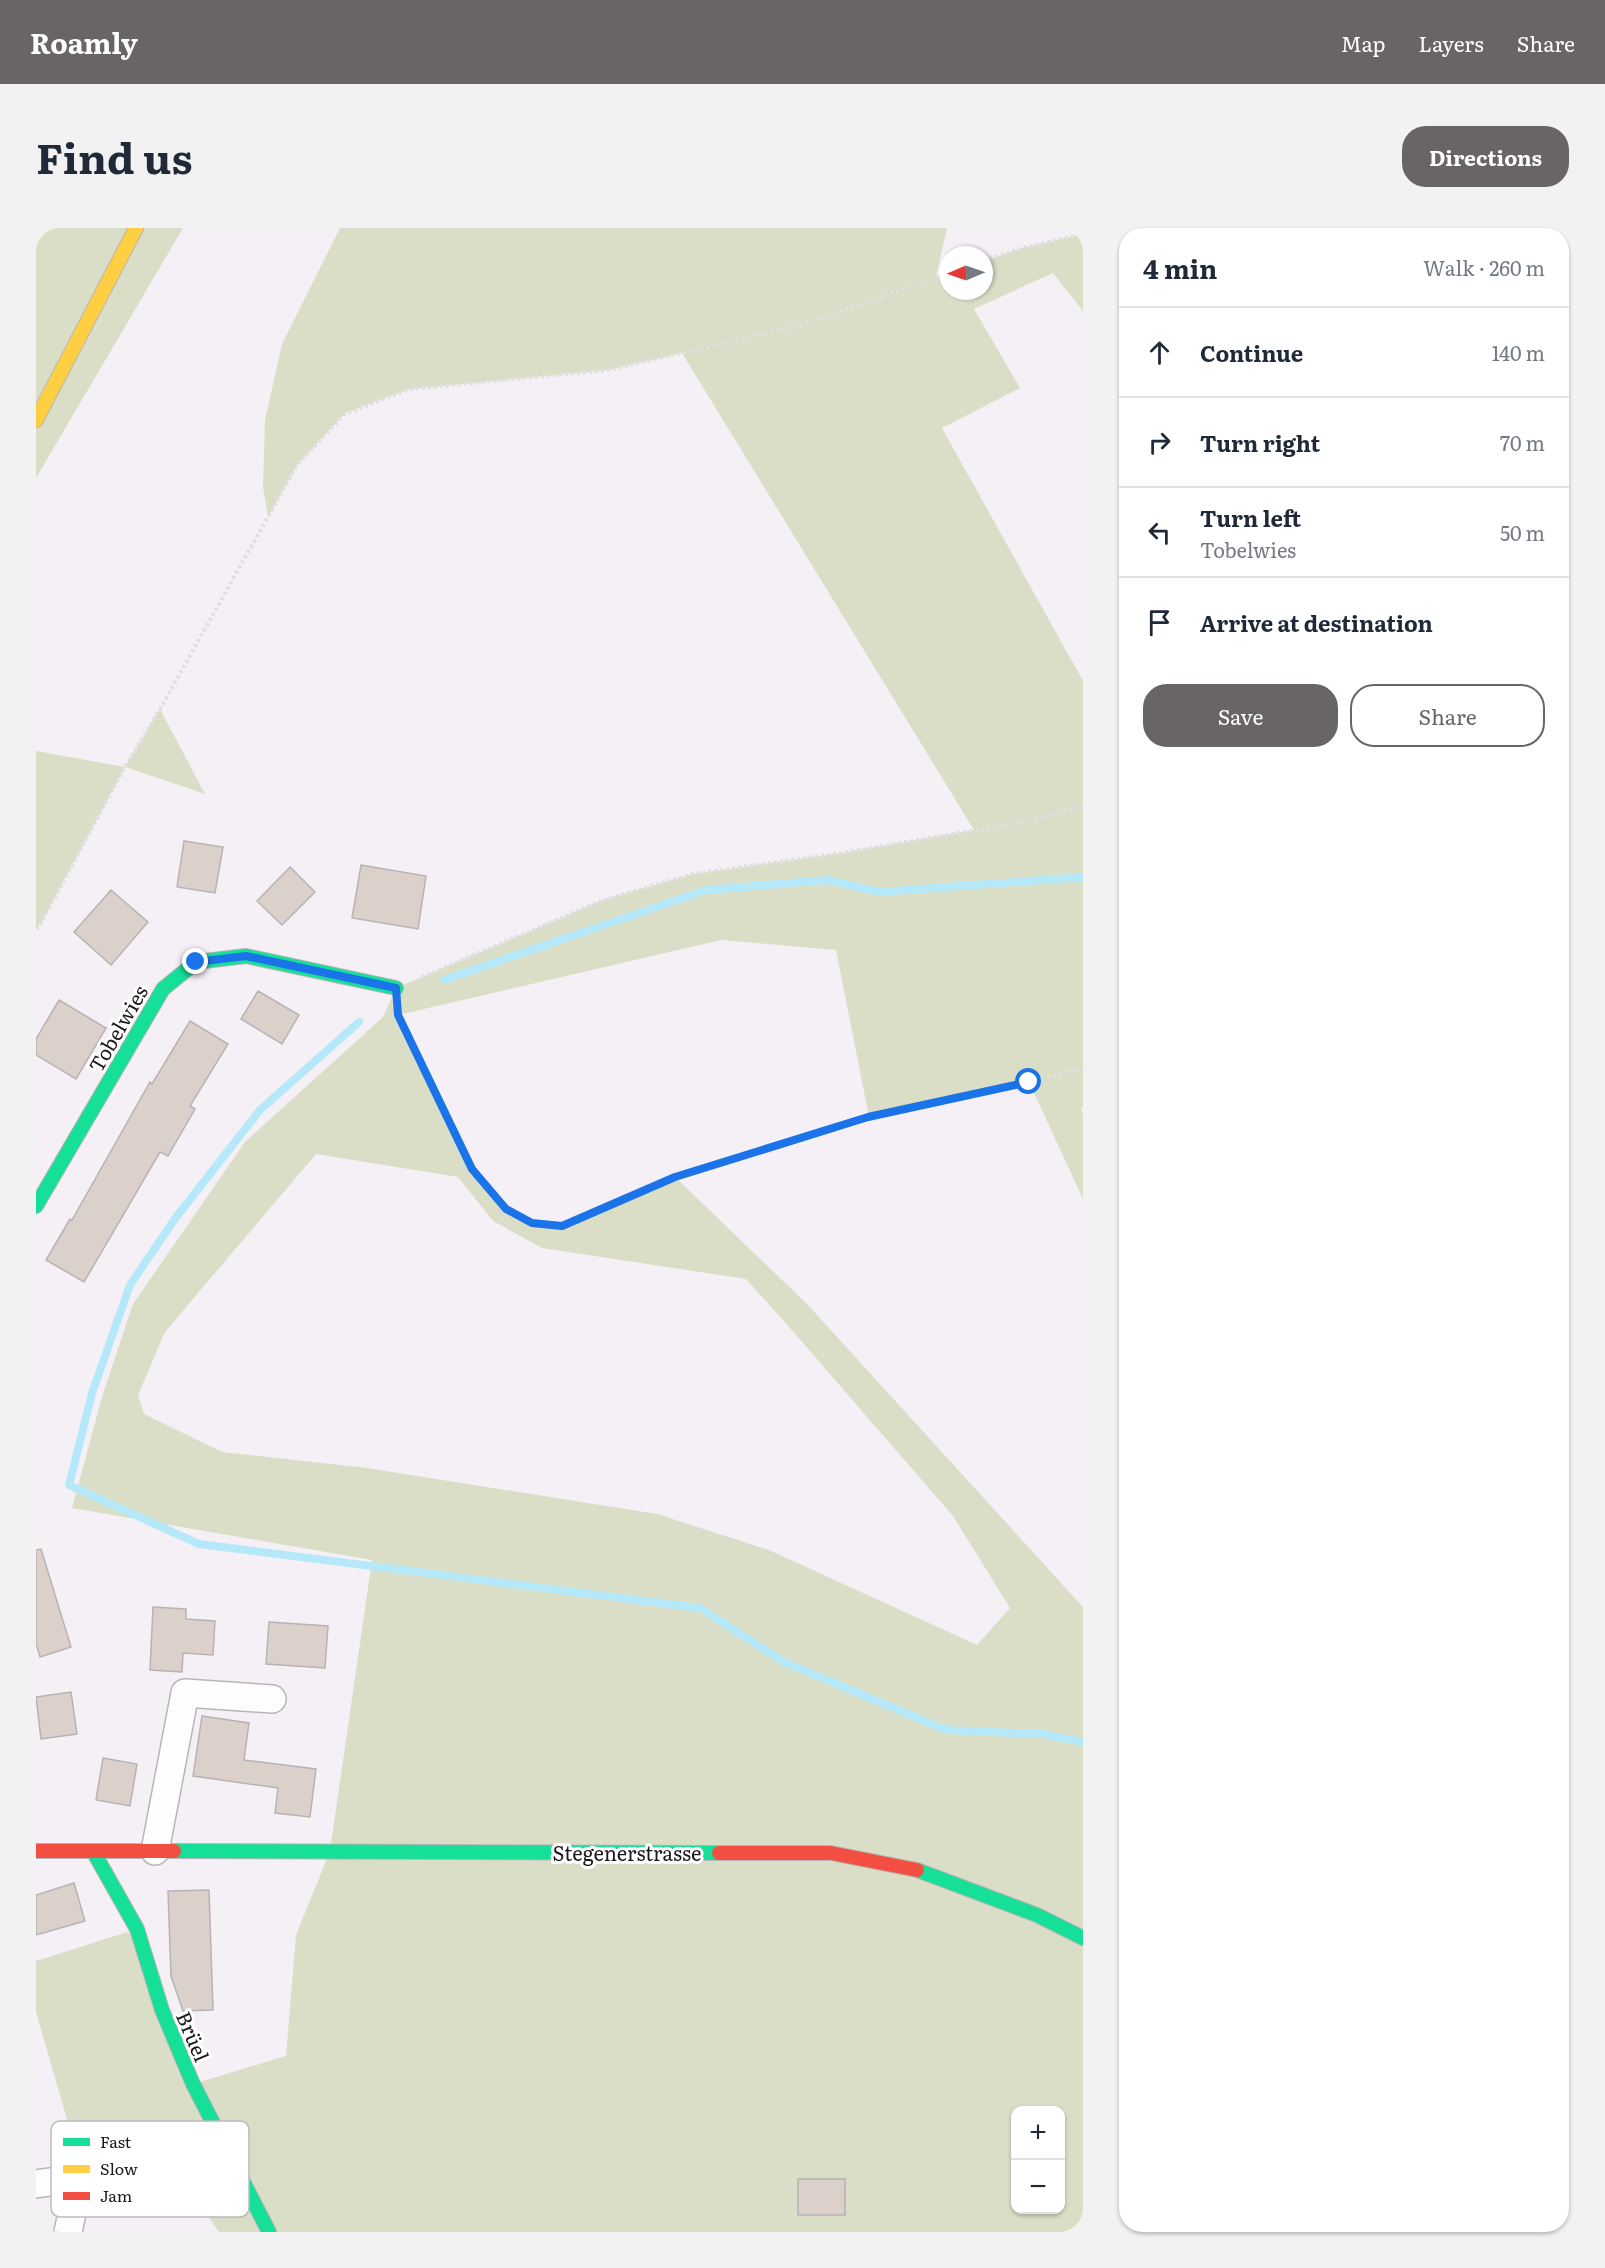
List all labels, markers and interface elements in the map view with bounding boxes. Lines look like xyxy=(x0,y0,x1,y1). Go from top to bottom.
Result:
text: Roamly xyxy=(30,21,138,63)
text: Map xyxy=(1341,27,1386,58)
text: Layers xyxy=(1419,27,1484,58)
text: Share xyxy=(1517,27,1575,58)
text: Find us xyxy=(36,125,193,187)
button: Directions xyxy=(1402,126,1569,187)
north arrow xyxy=(939,246,993,300)
text: 4 min xyxy=(1143,248,1217,287)
text: Walk · 260 m xyxy=(1423,252,1545,282)
icon: ahead xyxy=(1143,336,1176,369)
text: Continue xyxy=(1200,336,1303,369)
text: 140 m xyxy=(1492,337,1545,367)
icon: right xyxy=(1143,426,1176,459)
text: Turn right xyxy=(1200,426,1320,459)
text: 70 m xyxy=(1500,427,1545,457)
text: Turn left xyxy=(1200,501,1301,534)
icon: left xyxy=(1143,516,1176,549)
text: 50 m xyxy=(1500,517,1545,547)
text: Tobelwies xyxy=(1200,534,1296,564)
icon: arrive xyxy=(1143,606,1176,639)
text: Arrive at destination xyxy=(1200,606,1433,639)
button: Save xyxy=(1143,684,1338,747)
button: Share xyxy=(1350,684,1545,747)
route end xyxy=(182,948,208,974)
street label: Tobelwies xyxy=(80,979,154,1077)
route start xyxy=(1015,1068,1041,1094)
street label: Stegenerstrasse xyxy=(553,1837,701,1867)
street label: Brüel xyxy=(170,2006,218,2066)
map controls xyxy=(1011,2106,1065,2214)
button: + xyxy=(1011,2106,1065,2160)
legend xyxy=(51,2121,249,2217)
text: Fast xyxy=(100,2129,132,2153)
text: Slow xyxy=(100,2156,138,2180)
button: − xyxy=(1011,2160,1065,2214)
text: Jam xyxy=(100,2183,133,2207)

